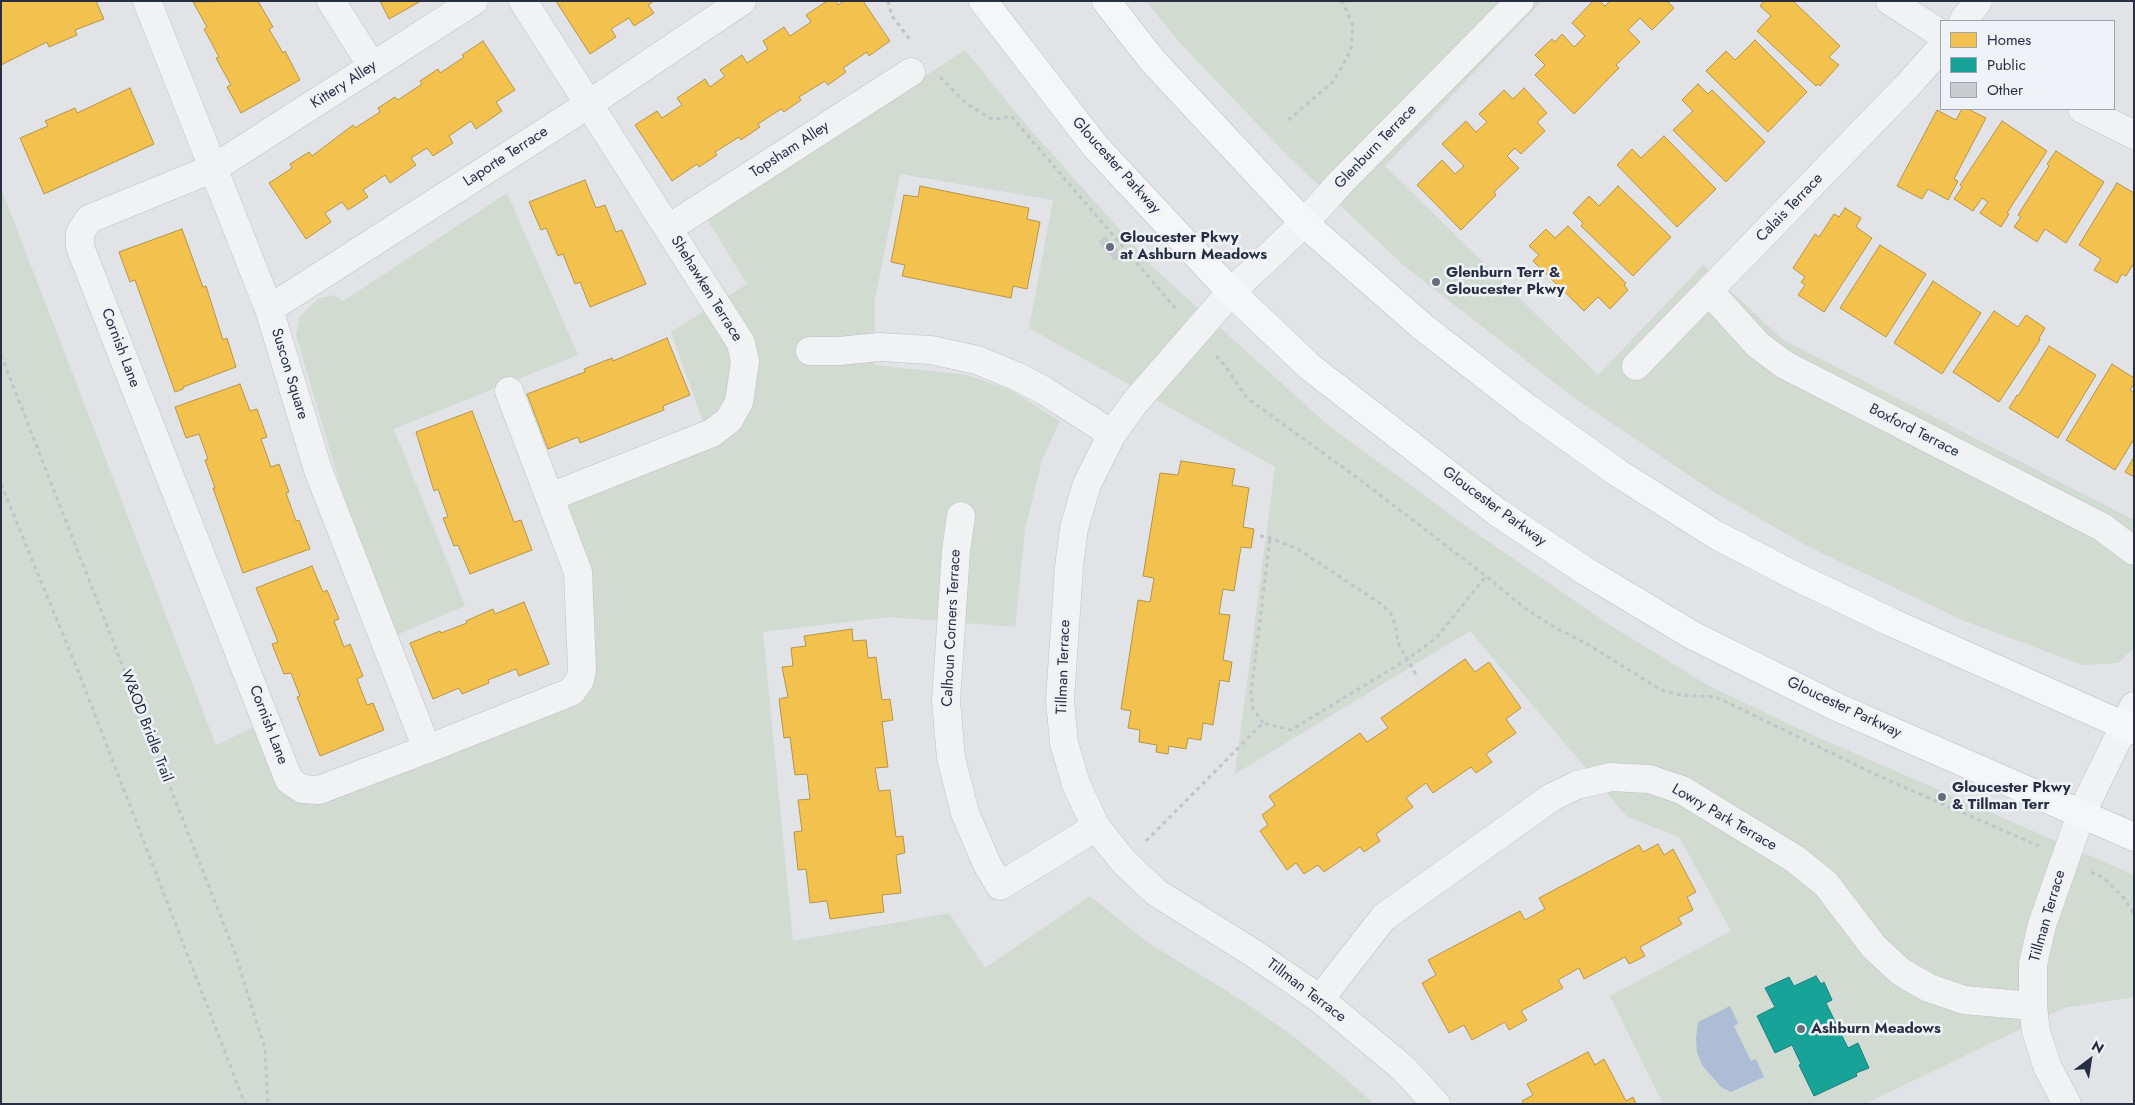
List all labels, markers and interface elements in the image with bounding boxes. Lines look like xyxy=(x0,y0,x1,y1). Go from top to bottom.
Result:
legend xyxy=(1940,20,2115,110)
text: Homes xyxy=(1987,29,2031,51)
text: Public xyxy=(1987,54,2026,76)
street label: Kittery Alley xyxy=(308,57,380,113)
text: Other xyxy=(1987,79,2023,101)
street label: Glenburn Terrace xyxy=(1331,101,1421,193)
street label: Gloucester Parkway xyxy=(1068,114,1164,218)
street label: Topsham Alley xyxy=(747,118,833,182)
street label: Laporte Terrace xyxy=(460,123,552,191)
street label: Calais Terrace xyxy=(1753,170,1827,246)
place label: Gloucester Pkwy at Ashburn Meadows xyxy=(1120,229,1267,264)
street label: Shehawken Terrace xyxy=(666,233,746,345)
marker: Gloucester Pkwy at Ashburn Meadows xyxy=(1104,241,1116,253)
place label: Glenburn Terr & Gloucester Pkwy xyxy=(1446,264,1565,299)
marker: Glenburn Terr & Gloucester Pkwy xyxy=(1430,276,1442,288)
street label: Cornish Lane xyxy=(97,306,143,390)
street label: Suscon Square xyxy=(267,326,311,422)
street label: Boxford Terrace xyxy=(1866,401,1962,461)
street label: Gloucester Parkway xyxy=(1439,463,1549,551)
street label: Calhoun Corners Terrace xyxy=(939,549,965,707)
street label: Tillman Terrace xyxy=(1053,619,1075,715)
street label: W&OD Bridle Trail xyxy=(116,667,176,785)
street label: Gloucester Parkway xyxy=(1784,674,1904,742)
street label: Cornish Lane xyxy=(245,683,291,767)
place label: Gloucester Pkwy & Tillman Terr xyxy=(1952,779,2071,814)
street label: Lowry Park Terrace xyxy=(1668,781,1780,855)
marker: Gloucester Pkwy & Tillman Terr xyxy=(1936,791,1948,803)
street label: Tillman Terrace xyxy=(2026,868,2070,964)
street label: Tillman Terrace xyxy=(1263,955,1349,1027)
place label: Ashburn Meadows xyxy=(1811,1020,1941,1038)
marker: Ashburn Meadows xyxy=(1795,1023,1807,1035)
north arrow xyxy=(2065,1035,2115,1085)
text: N xyxy=(2088,1036,2108,1059)

